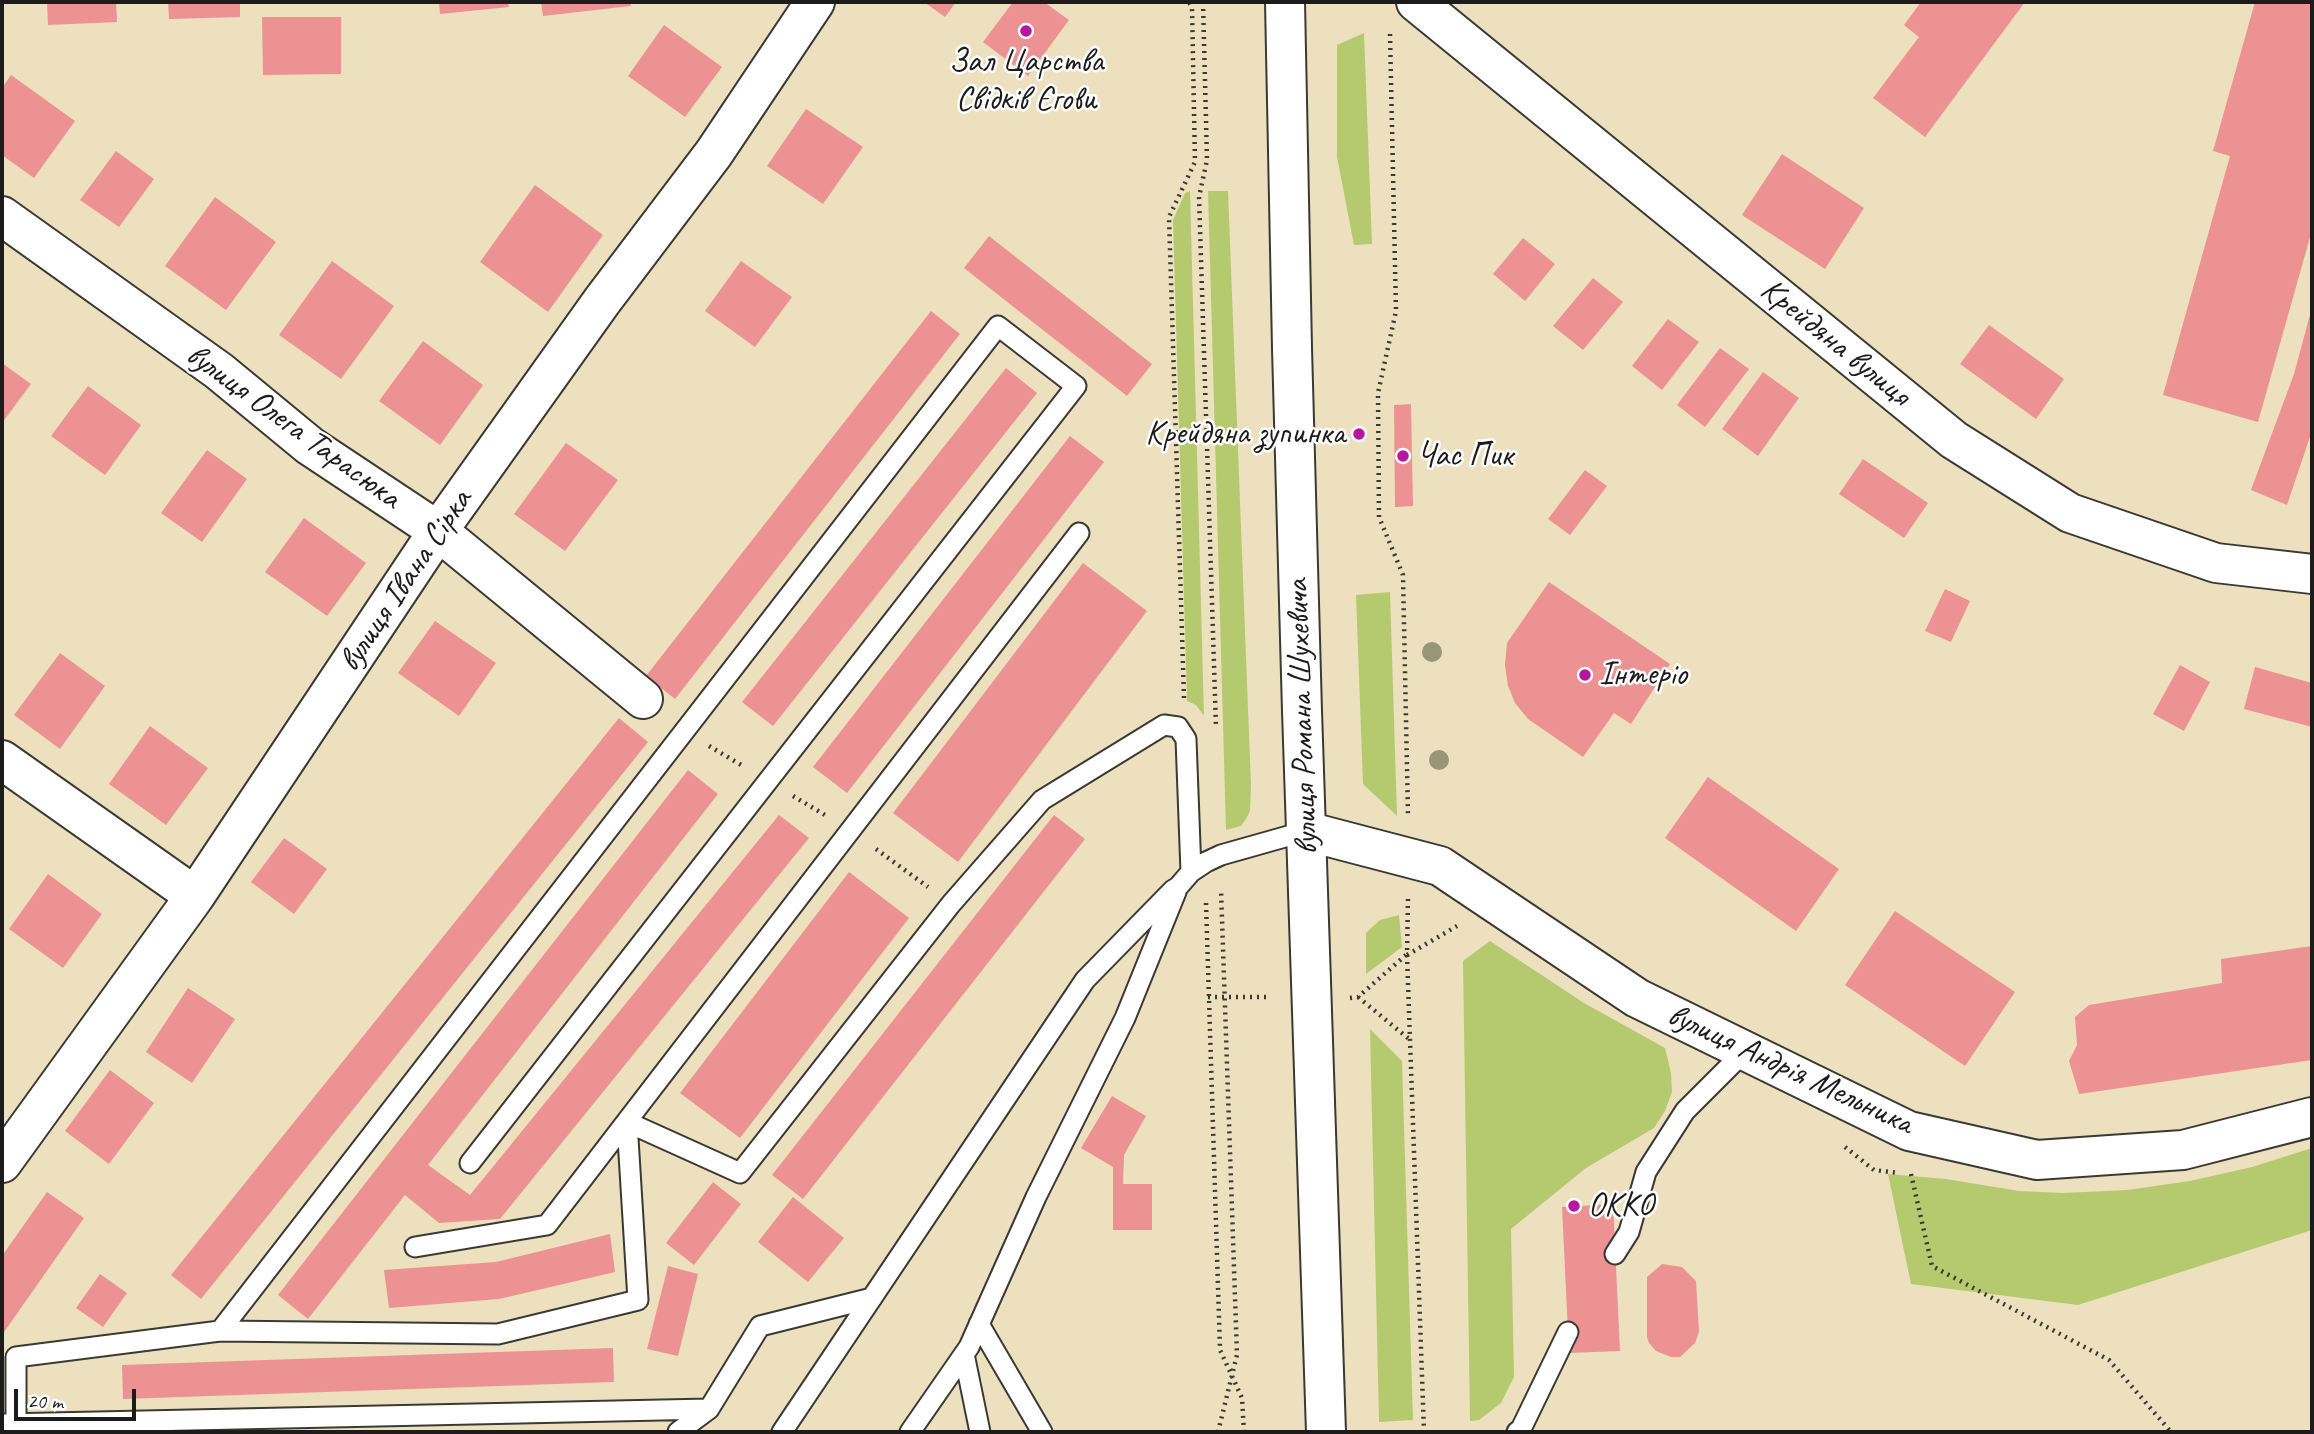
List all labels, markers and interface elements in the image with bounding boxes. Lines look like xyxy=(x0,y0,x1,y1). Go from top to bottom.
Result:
marker: Зал Царства Свідків Єгови xyxy=(1018,23,1034,39)
place label: Зал Царства Свідків Єгови xyxy=(949,42,1103,120)
street label: Крейдяна вулиця xyxy=(1752,271,1918,415)
street label: вулиця Олега Тарасюка xyxy=(178,336,408,518)
place label: Крейдяна зупинка xyxy=(1146,414,1345,454)
marker: Крейдяна зупинка xyxy=(1351,426,1367,442)
place label: Час Пик xyxy=(1417,436,1513,476)
marker: Час Пик xyxy=(1395,448,1411,464)
street label: вулиця Івана Сірка xyxy=(331,482,481,680)
street label: вулиця Романа Шухевича xyxy=(1278,578,1328,856)
place label: Інтеріо xyxy=(1599,655,1687,695)
marker: Інтеріо xyxy=(1577,667,1593,683)
street label: вулиця Андрія Мельника xyxy=(1661,996,1919,1144)
place label: ОККО xyxy=(1588,1186,1653,1226)
marker: ОККО xyxy=(1566,1198,1582,1214)
scale bar xyxy=(18,1374,140,1418)
text: 20 m xyxy=(27,1388,63,1414)

